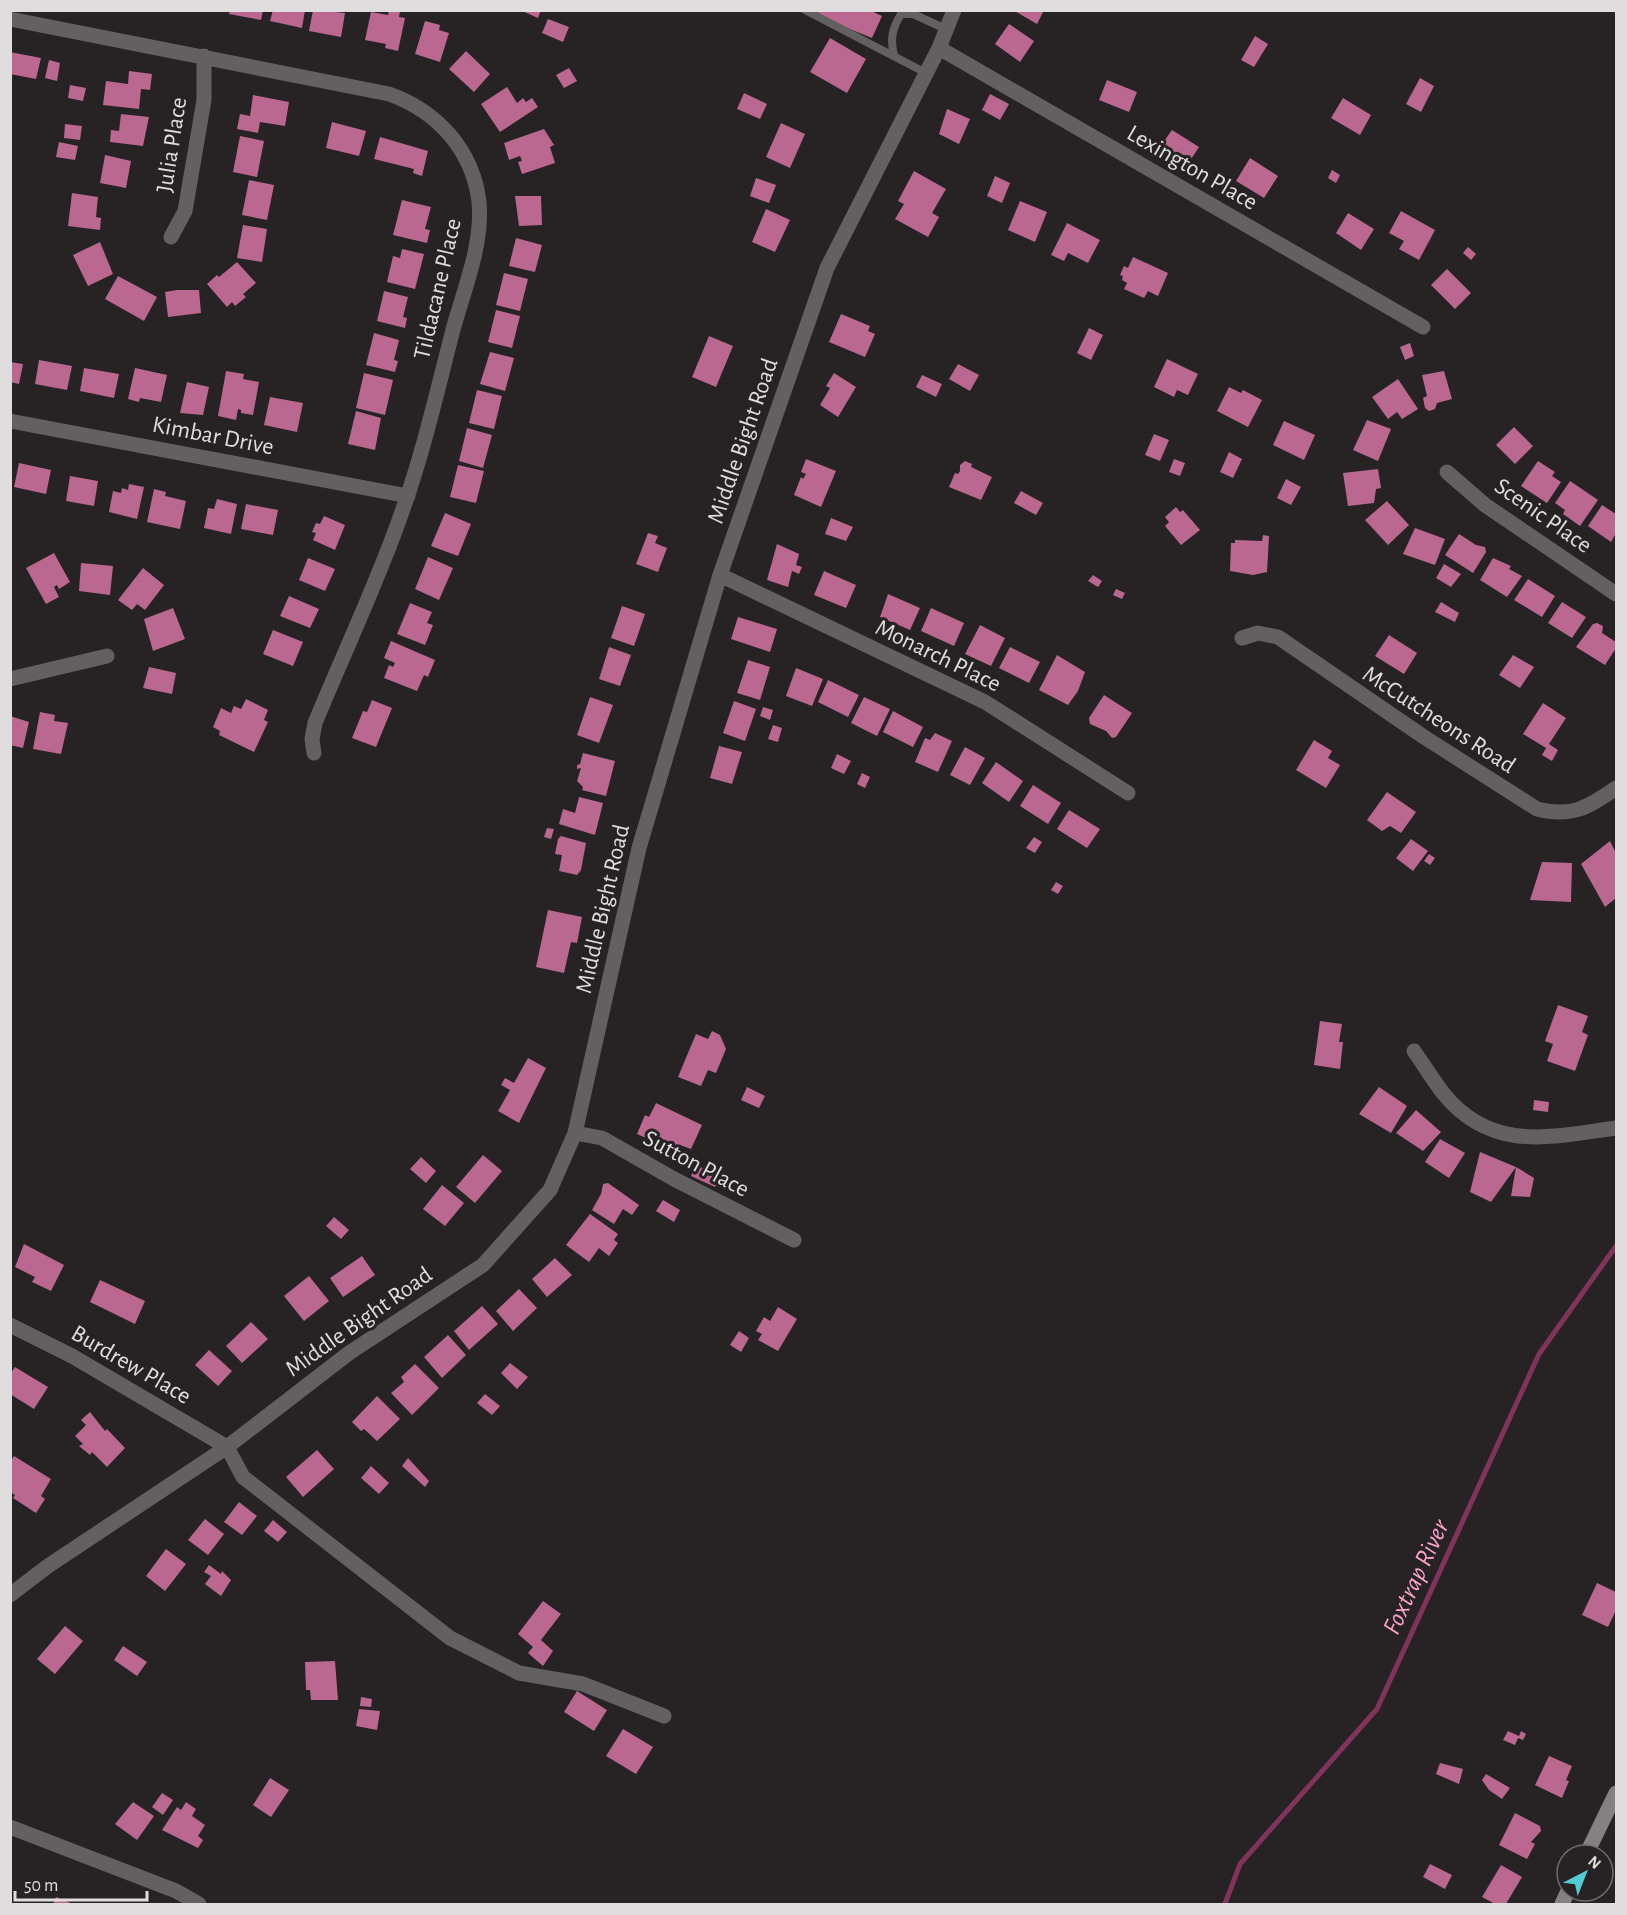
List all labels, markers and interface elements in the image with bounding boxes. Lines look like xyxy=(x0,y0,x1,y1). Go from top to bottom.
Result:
street label: Julia Place xyxy=(153,96,191,194)
street label: Lexington Place xyxy=(1123,121,1261,215)
street label: Tildacane Place xyxy=(410,216,466,362)
street label: Middle Bight Road xyxy=(704,355,782,527)
street label: Kimbar Drive xyxy=(150,412,276,460)
street label: Scenic Place xyxy=(1490,474,1596,558)
street label: Monarch Place xyxy=(871,615,1005,697)
street label: McCutcheons Road xyxy=(1358,662,1520,778)
street label: Middle Bight Road xyxy=(572,822,634,996)
street label: Sutton Place xyxy=(639,1126,753,1202)
street label: Middle Bight Road xyxy=(281,1263,437,1381)
street label: Burdrew Place xyxy=(67,1321,195,1409)
water label: Foxtrap River xyxy=(1378,1514,1454,1638)
north arrow xyxy=(1555,1843,1615,1903)
text: N xyxy=(1585,1853,1604,1872)
scale bar xyxy=(15,1864,147,1902)
text: 50 m xyxy=(24,1877,58,1895)

